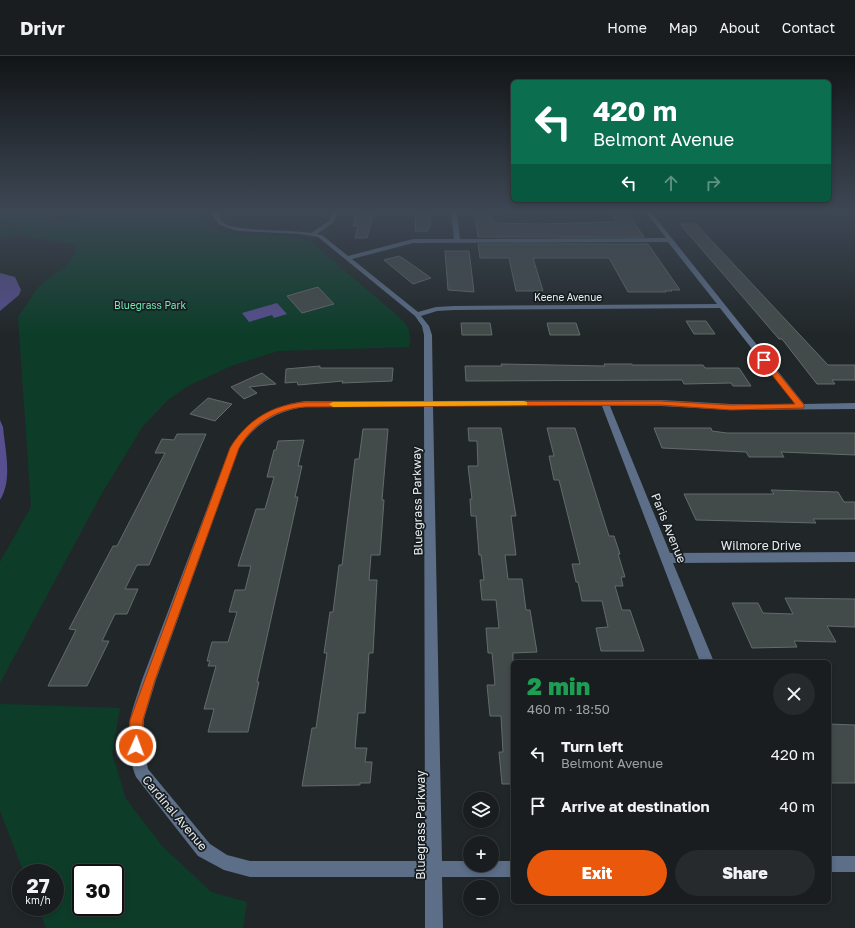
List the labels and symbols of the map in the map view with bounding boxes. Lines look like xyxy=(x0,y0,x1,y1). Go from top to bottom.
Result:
street label: Keene Avenue xyxy=(534,291,602,303)
park label: Bluegrass Park xyxy=(114,299,186,311)
pin xyxy=(747,343,781,377)
street label: Bluegrass Parkway xyxy=(409,446,425,556)
street label: Paris Avenue xyxy=(648,491,690,565)
street label: Wilmore Drive xyxy=(721,538,801,553)
position arrow xyxy=(115,725,157,767)
street label: Bluegrass Parkway xyxy=(413,770,428,880)
street label: Cardinal Avenue xyxy=(139,772,211,854)
speed limit sign: 30 xyxy=(72,864,124,916)

